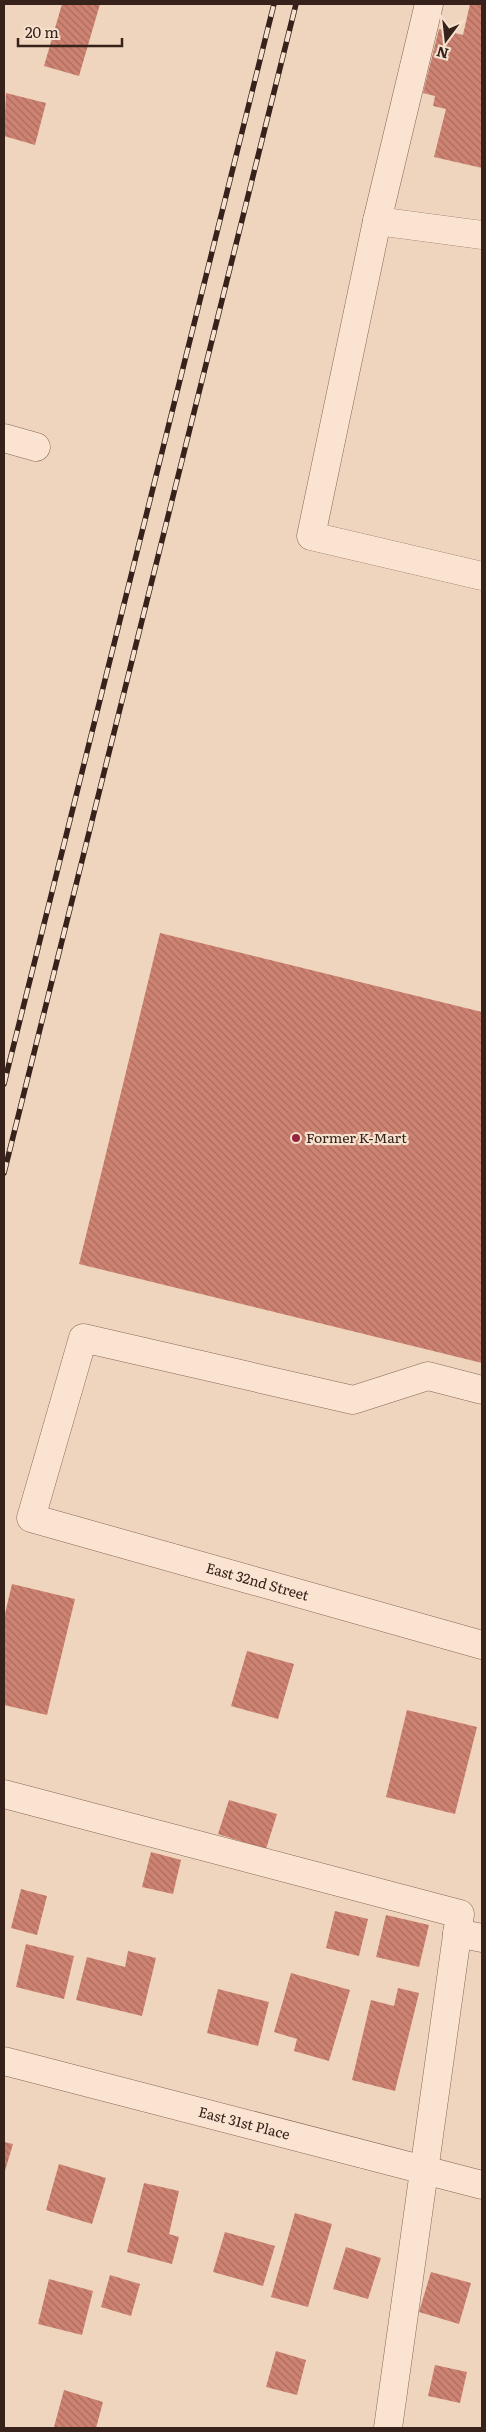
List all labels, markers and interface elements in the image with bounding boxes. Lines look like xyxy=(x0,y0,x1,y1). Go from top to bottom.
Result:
scale bar xyxy=(18,15,121,47)
north arrow xyxy=(421,15,471,65)
text: 20 m xyxy=(25,20,59,43)
text: N xyxy=(434,42,451,65)
place label: Former K-Mart xyxy=(306,1127,407,1147)
marker: Former K-Mart xyxy=(290,1132,302,1144)
street label: East 32nd Street xyxy=(204,1557,312,1605)
street label: East 31st Place xyxy=(196,2101,292,2144)

